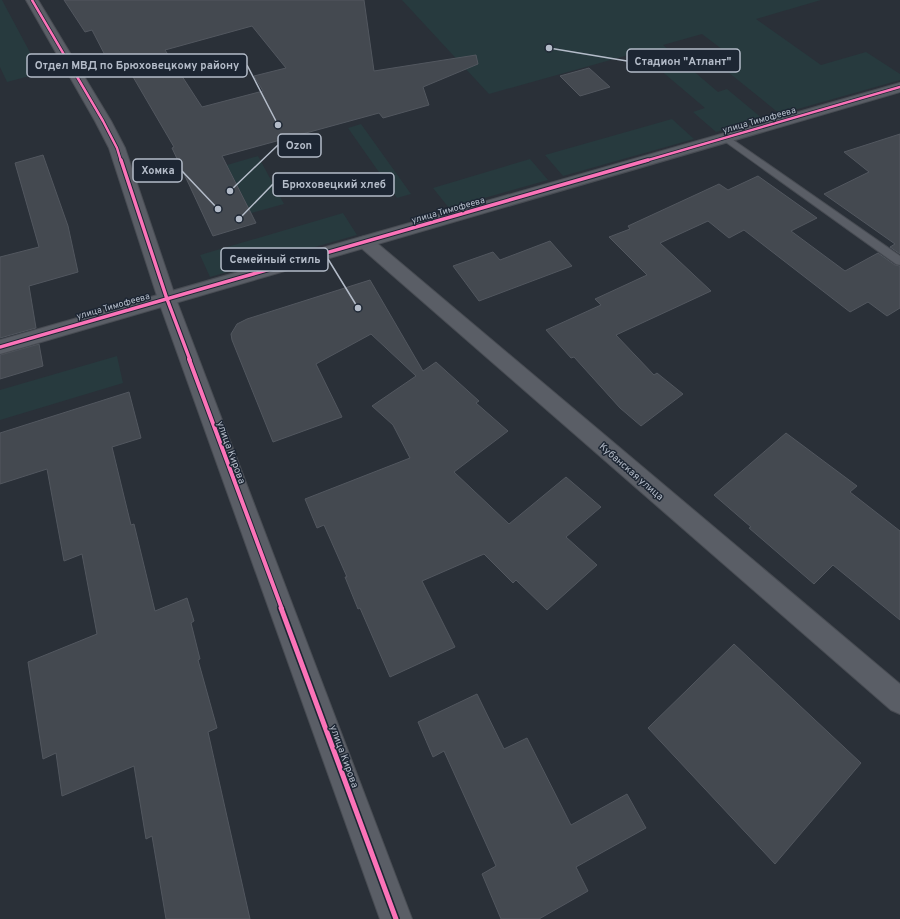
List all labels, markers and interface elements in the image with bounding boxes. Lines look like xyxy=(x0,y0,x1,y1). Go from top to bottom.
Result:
callout: Стадион "Атлант" xyxy=(627,49,740,72)
callout: Отдел МВД по Брюховецкому району xyxy=(27,54,247,77)
text: Стадион "Атлант" xyxy=(635,55,732,69)
text: Отдел МВД по Брюховецкому району xyxy=(35,59,239,73)
street label: улица Тимофеева xyxy=(721,105,797,136)
callout: Ozon xyxy=(278,134,321,157)
text: Ozon xyxy=(286,139,312,153)
callout: Хомка xyxy=(133,159,182,182)
text: Хомка xyxy=(141,164,175,178)
callout: Брюховецкий хлеб xyxy=(273,173,394,196)
text: Брюховецкий хлеб xyxy=(282,178,386,192)
street label: улица Тимофеева xyxy=(410,195,486,226)
callout: Семейный стиль xyxy=(221,248,328,271)
text: Семейный стиль xyxy=(229,253,321,267)
street label: улица Тимофеева xyxy=(75,291,151,322)
street label: улица Кирова xyxy=(213,419,248,486)
street label: Кубанская улица xyxy=(596,441,666,504)
street label: улица Кирова xyxy=(326,723,361,790)

